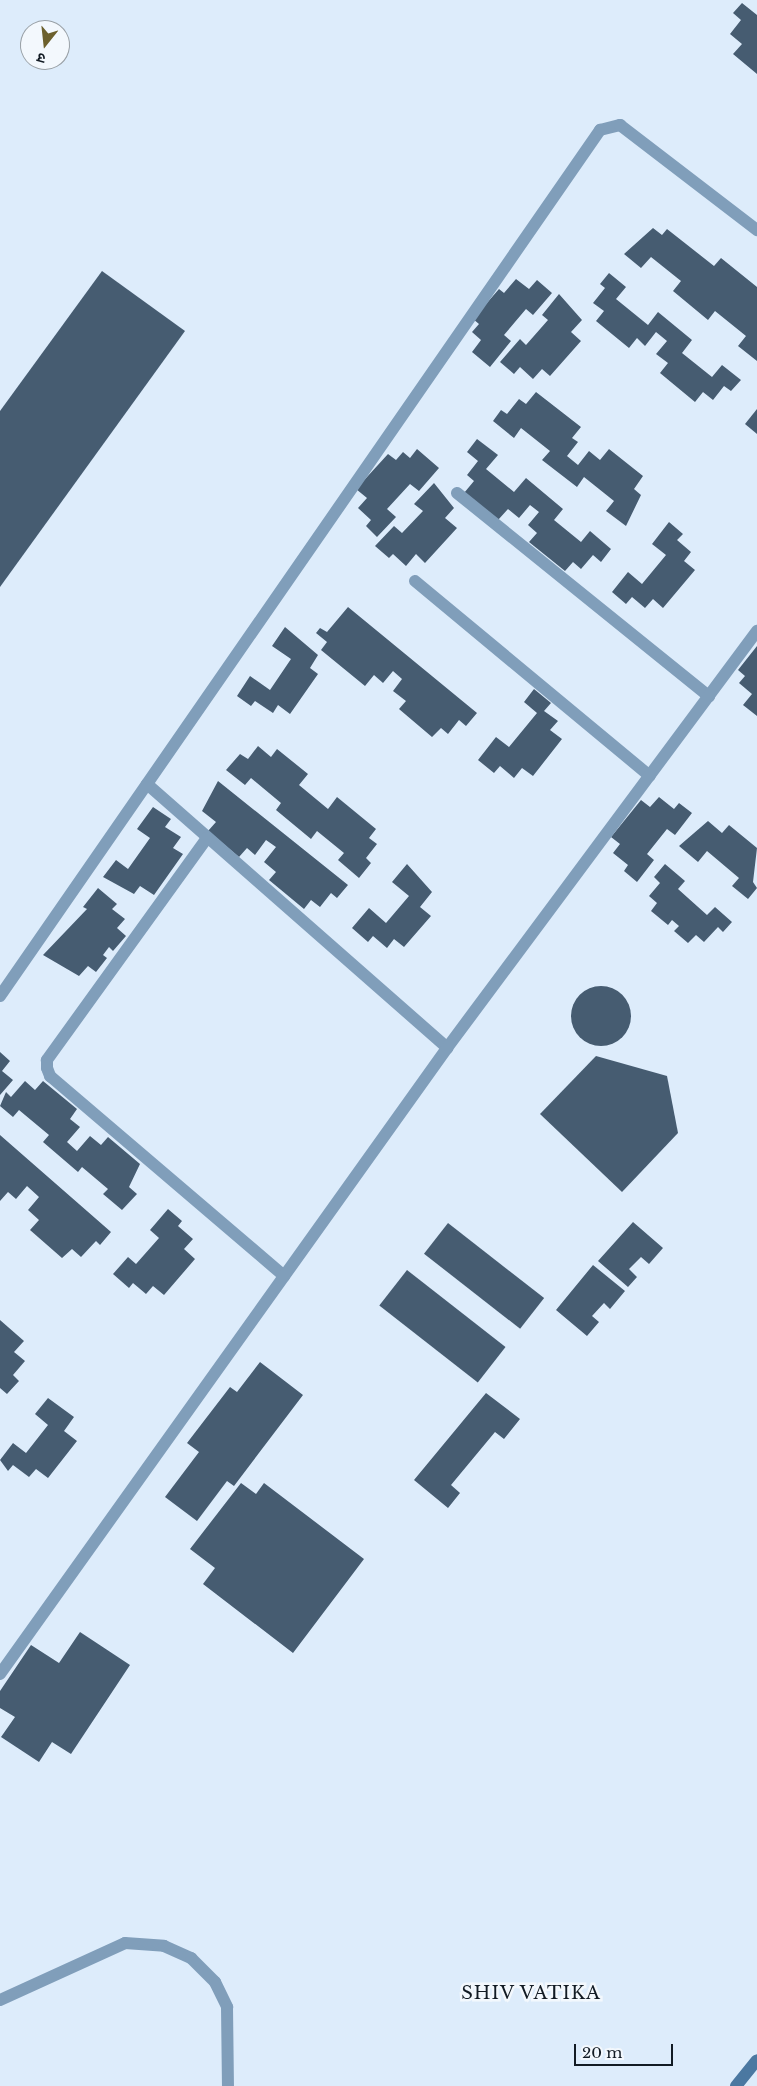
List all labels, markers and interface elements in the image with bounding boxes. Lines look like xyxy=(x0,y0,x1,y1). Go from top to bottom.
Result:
north arrow xyxy=(20,20,70,70)
text: उ xyxy=(35,49,48,68)
district label: SHIV VATIKA xyxy=(459,1982,603,2004)
scale bar xyxy=(577,2034,676,2066)
text: 20 m xyxy=(582,2043,622,2062)

